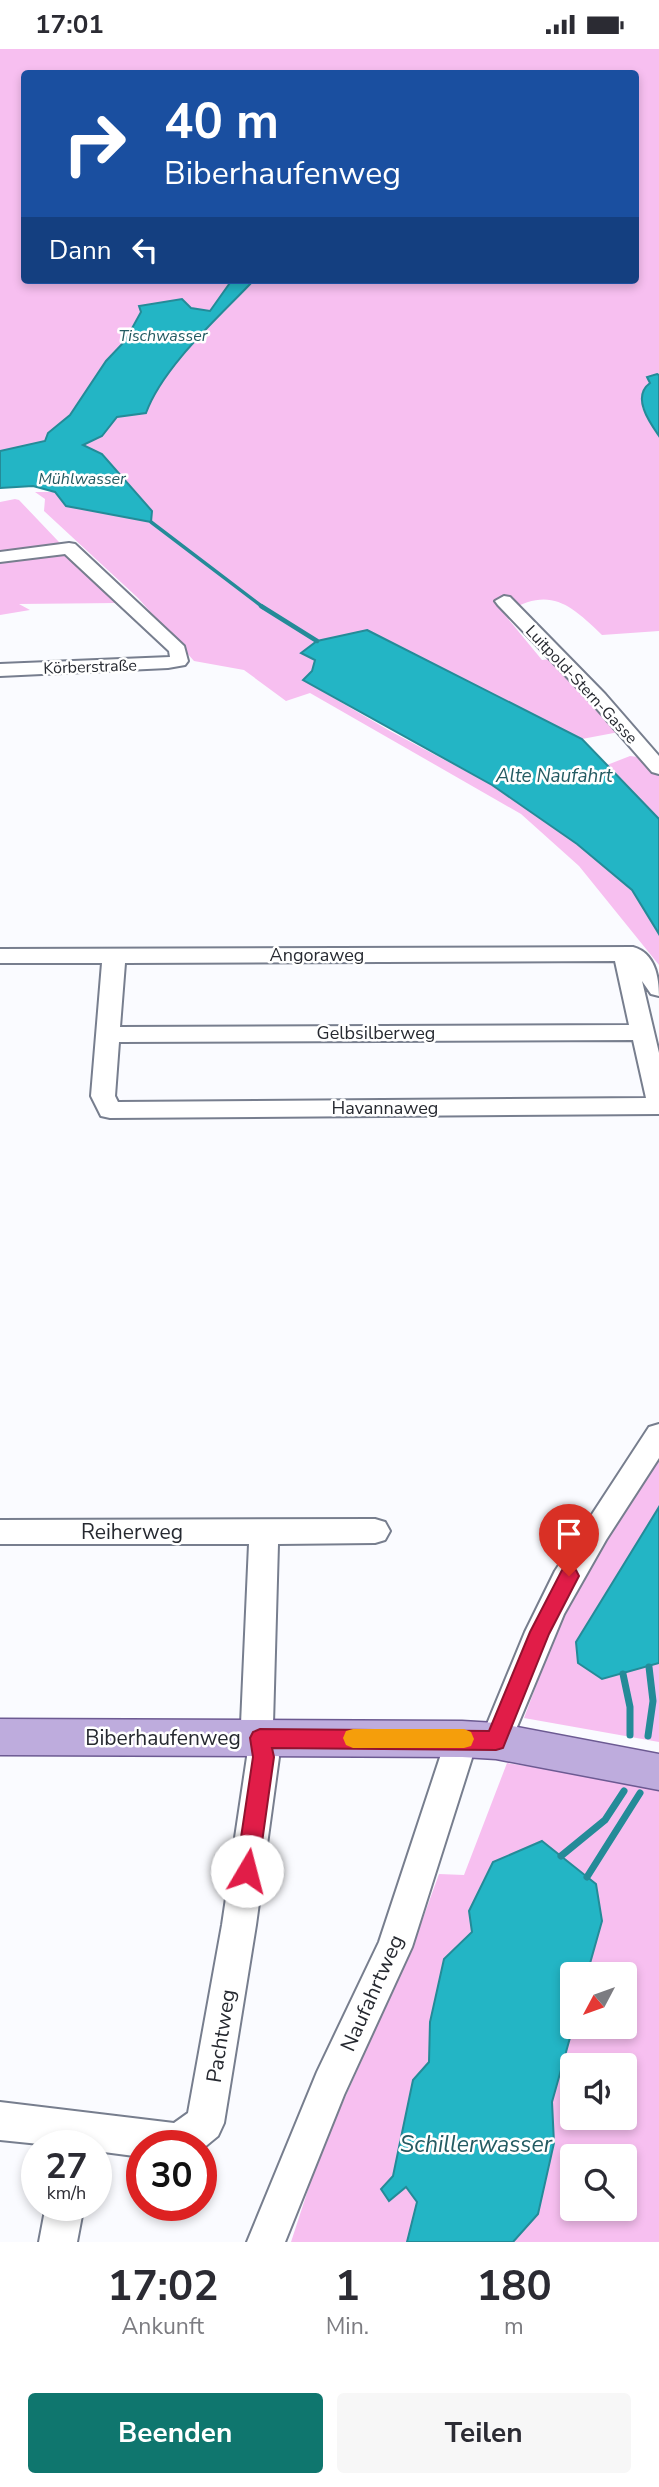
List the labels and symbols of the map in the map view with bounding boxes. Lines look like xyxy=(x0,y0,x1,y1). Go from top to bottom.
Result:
water label: Tischwasser xyxy=(119,325,209,347)
water label: Mühlwasser xyxy=(38,468,127,490)
street label: Luitpold-Stern-Gasse xyxy=(520,621,642,749)
street label: Körberstraße xyxy=(43,654,137,680)
water label: Alte Naufahrt xyxy=(495,763,614,789)
street label: Angoraweg xyxy=(270,943,364,967)
street label: Gelbsilberweg xyxy=(317,1021,435,1045)
street label: Havannaweg xyxy=(332,1096,438,1120)
pin xyxy=(539,1504,599,1576)
street label: Reiherweg xyxy=(81,1518,183,1546)
street label: Biberhaufenweg xyxy=(85,1724,241,1752)
position arrow xyxy=(210,1834,284,1908)
street label: Naufahrtweg xyxy=(334,1930,410,2056)
north arrow xyxy=(560,1962,637,2039)
street label: Pachtweg xyxy=(200,1987,242,2085)
water label: Schillerwasser xyxy=(400,2129,553,2160)
speed limit sign: 30 xyxy=(126,2130,217,2221)

